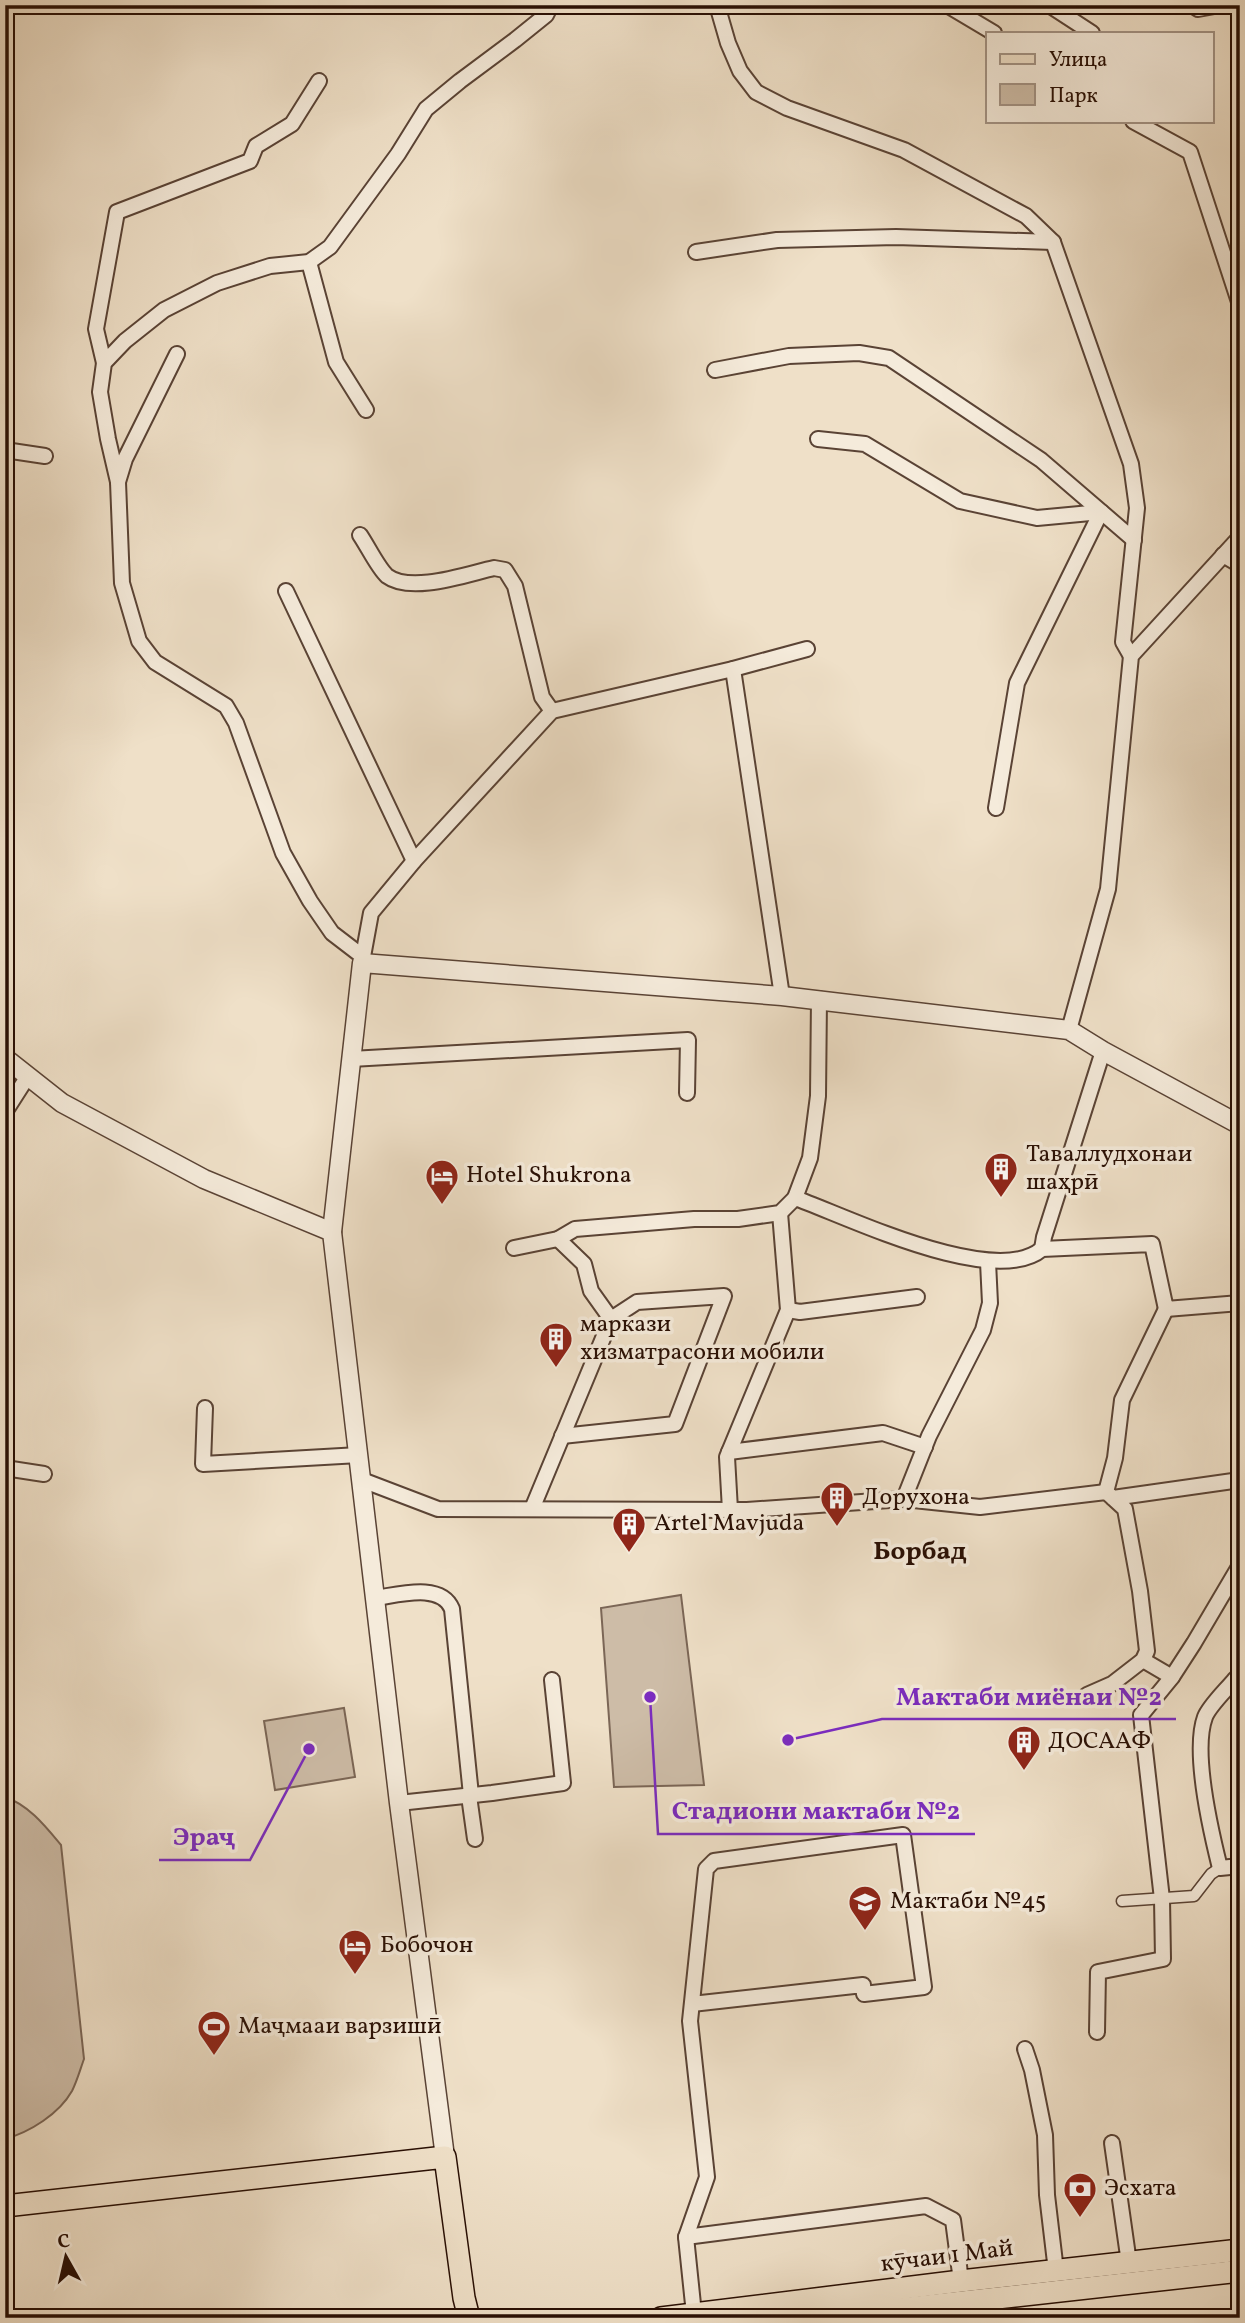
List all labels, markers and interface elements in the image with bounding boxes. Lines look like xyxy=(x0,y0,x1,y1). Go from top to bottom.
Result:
legend xyxy=(986,32,1214,122)
text: Улица xyxy=(1049,46,1107,75)
text: Парк xyxy=(1049,82,1098,111)
place label: Таваллудхонаи шаҳрӣ xyxy=(1026,1138,1192,1200)
building icon: Таваллудхонаи шаҳрӣ xyxy=(982,1150,1020,1199)
hotel icon: Hotel Shukrona xyxy=(423,1157,461,1206)
place label: Hotel Shukrona xyxy=(466,1159,632,1193)
place label: маркази хизматрасони мобили xyxy=(580,1308,824,1370)
building icon: маркази хизматрасони мобили xyxy=(537,1320,575,1369)
building icon: Дорухона xyxy=(818,1479,856,1528)
place label: Дорухона xyxy=(862,1481,970,1515)
building icon: Artel Mavjuda xyxy=(610,1505,648,1554)
place label: Artel Mavjuda xyxy=(654,1507,805,1541)
district label: Борбад xyxy=(873,1534,967,1570)
callout: Мактаби миёнаи №2 xyxy=(882,1672,1176,1719)
text: Мактаби миёнаи №2 xyxy=(896,1680,1162,1716)
building icon: ДОСААФ xyxy=(1005,1723,1043,1772)
place label: ДОСААФ xyxy=(1048,1725,1151,1759)
callout: Стадиони мактаби №2 xyxy=(658,1787,975,1834)
text: Стадиони мактаби №2 xyxy=(672,1794,960,1830)
callout: Эраҷ xyxy=(159,1813,250,1860)
text: Эраҷ xyxy=(173,1820,236,1856)
school or university icon: Мактаби №45 xyxy=(846,1883,884,1932)
place label: Мактаби №45 xyxy=(890,1885,1046,1919)
hotel icon: Бобочон xyxy=(336,1927,374,1976)
place label: Бобочон xyxy=(380,1929,473,1963)
sports icon: Маҷмааи варзишӣ xyxy=(195,2008,233,2057)
place label: Маҷмааи варзишӣ xyxy=(238,2010,442,2044)
bank icon: Эсхата xyxy=(1061,2170,1099,2219)
place label: Эсхата xyxy=(1104,2172,1177,2206)
north arrow xyxy=(32,2222,102,2292)
text: С xyxy=(56,2228,72,2256)
street label: кӯчаи 1 Май xyxy=(879,2232,1015,2282)

